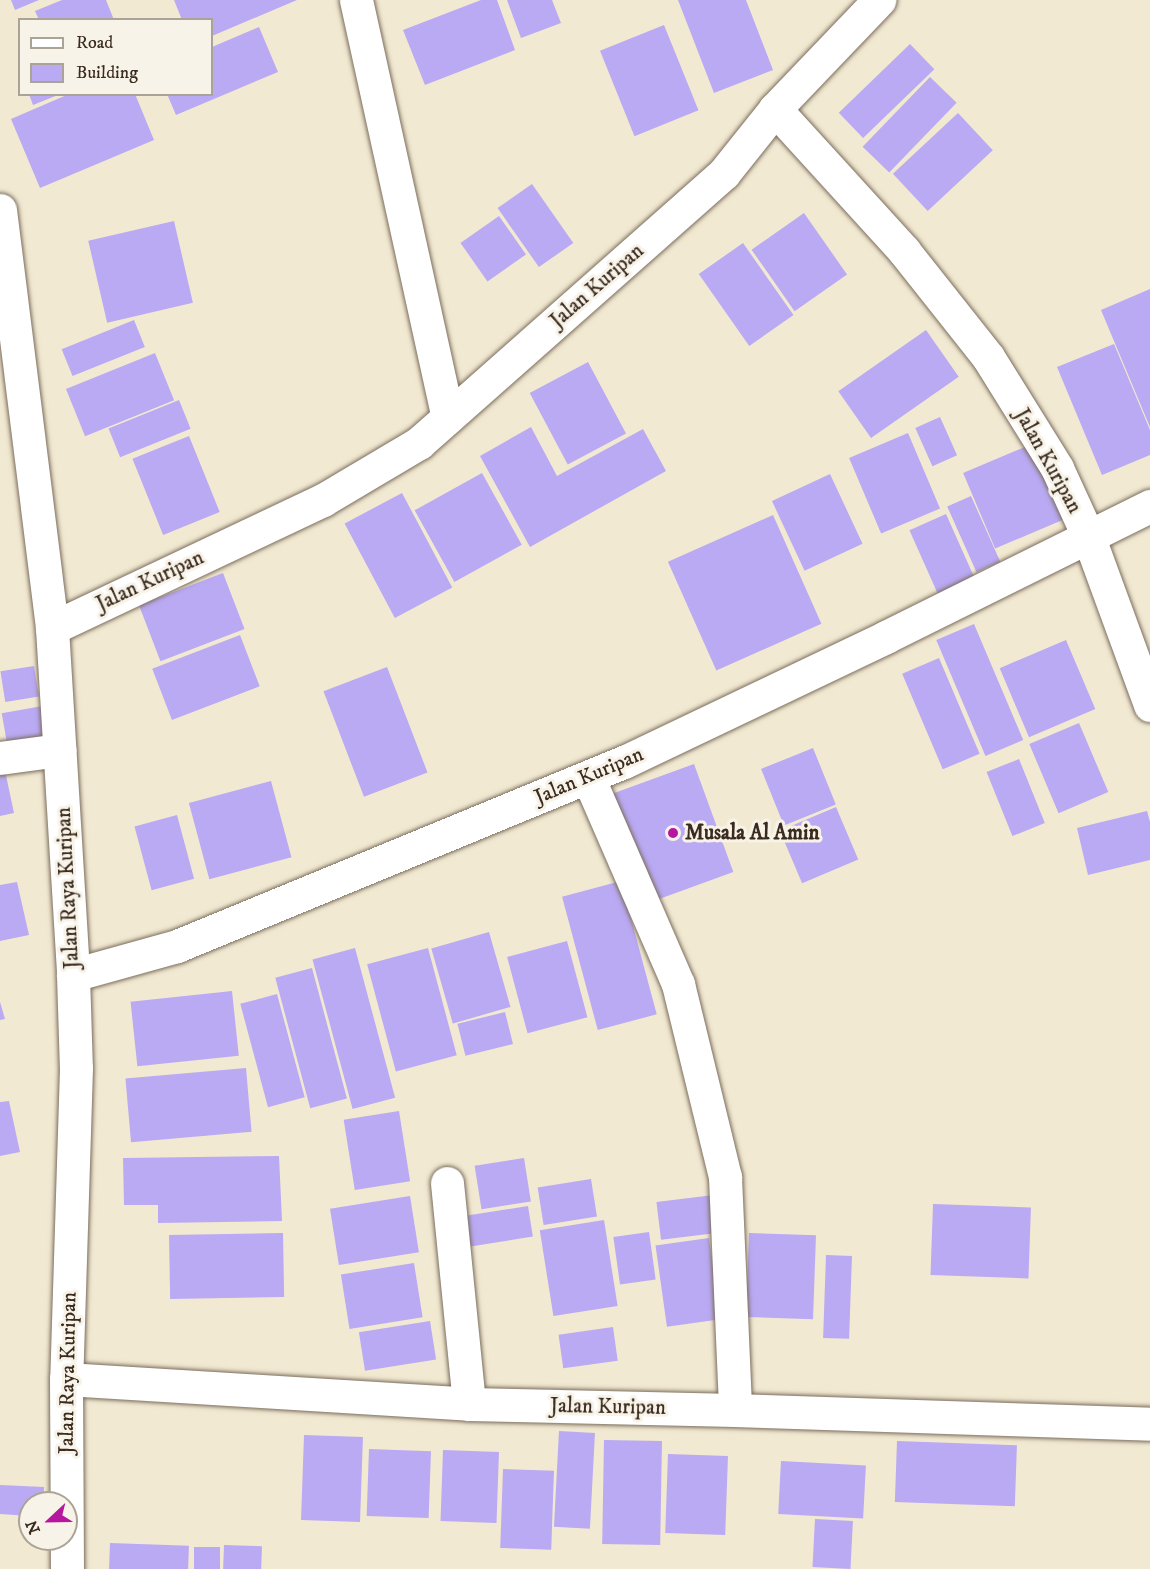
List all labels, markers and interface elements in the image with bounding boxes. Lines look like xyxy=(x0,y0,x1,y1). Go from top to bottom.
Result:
legend xyxy=(18,18,213,96)
text: Road xyxy=(76,32,113,54)
text: Building xyxy=(76,62,138,84)
street label: Jalan Kuripan xyxy=(545,238,649,334)
street label: Jalan Kuripan xyxy=(1009,404,1087,518)
street label: Jalan Kuripan xyxy=(92,545,208,617)
street label: Jalan Kuripan xyxy=(531,742,647,810)
street label: Jalan Raya Kuripan xyxy=(51,806,85,970)
place label: Musala Al Amin xyxy=(685,820,819,846)
marker: Musala Al Amin xyxy=(666,826,680,840)
street label: Jalan Raya Kuripan xyxy=(54,1292,82,1454)
street label: Jalan Kuripan xyxy=(550,1393,666,1421)
north arrow xyxy=(18,1491,78,1551)
text: N xyxy=(21,1517,45,1537)

